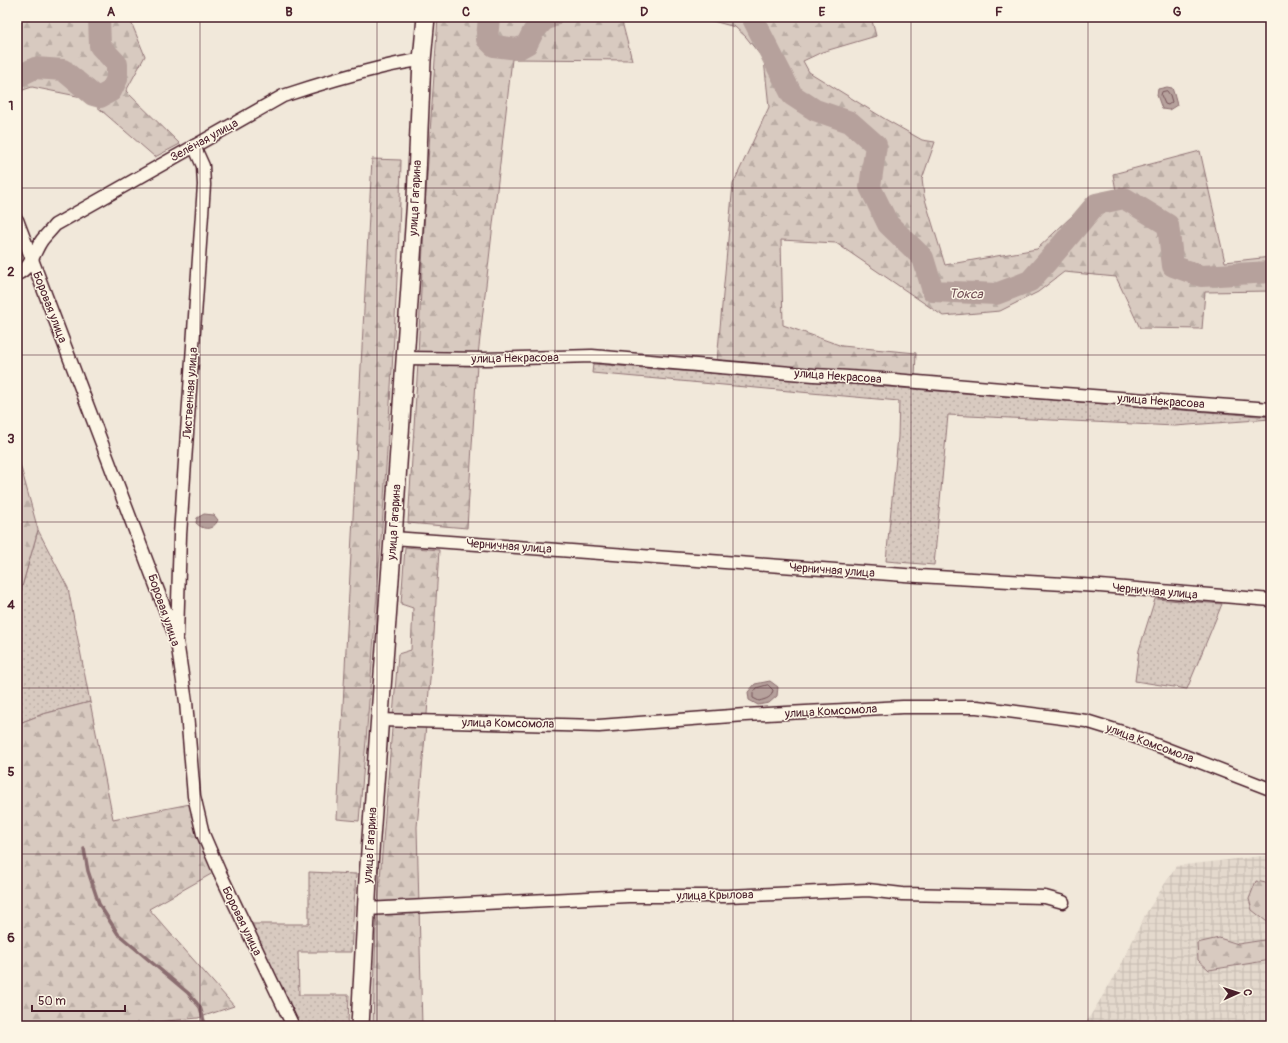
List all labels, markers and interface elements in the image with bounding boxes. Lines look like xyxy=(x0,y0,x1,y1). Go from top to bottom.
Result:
text: A xyxy=(107,4,116,20)
text: B xyxy=(285,4,293,20)
text: C xyxy=(462,4,470,20)
text: D xyxy=(640,4,648,20)
text: E xyxy=(819,4,826,20)
text: F xyxy=(995,4,1003,20)
text: G xyxy=(1173,4,1182,20)
text: 1 xyxy=(8,98,14,114)
street label: Зелёная улица xyxy=(168,115,241,165)
street label: улица Гагарина xyxy=(406,159,425,237)
text: 2 xyxy=(7,264,15,280)
street label: Боровая улица xyxy=(29,269,70,345)
water label: Токса xyxy=(949,285,984,303)
street label: Лиственная улица xyxy=(180,346,201,440)
street label: улица Некрасова xyxy=(470,350,559,367)
street label: улица Некрасова xyxy=(793,366,883,387)
street label: улица Некрасова xyxy=(1116,391,1206,412)
text: 3 xyxy=(7,431,15,447)
street label: улица Гагарина xyxy=(384,483,405,561)
street label: Черничная улица xyxy=(466,536,553,557)
street label: Черничная улица xyxy=(789,560,876,581)
street label: Боровая улица xyxy=(144,572,183,649)
street label: Черничная улица xyxy=(1112,580,1199,603)
text: 4 xyxy=(7,597,15,613)
street label: улица Комсомола xyxy=(783,702,878,721)
street label: улица Комсомола xyxy=(461,715,555,732)
street label: улица Комсомола xyxy=(1103,720,1196,766)
text: 5 xyxy=(7,764,15,780)
street label: улица Гагарина xyxy=(360,806,381,884)
street label: Боровая улица xyxy=(218,884,265,959)
street label: улица Крылова xyxy=(675,887,754,904)
text: 6 xyxy=(7,930,15,946)
north arrow xyxy=(1218,973,1258,1013)
scale bar xyxy=(32,987,125,1013)
text: С xyxy=(1241,989,1254,996)
text: 50 m xyxy=(38,994,66,1009)

